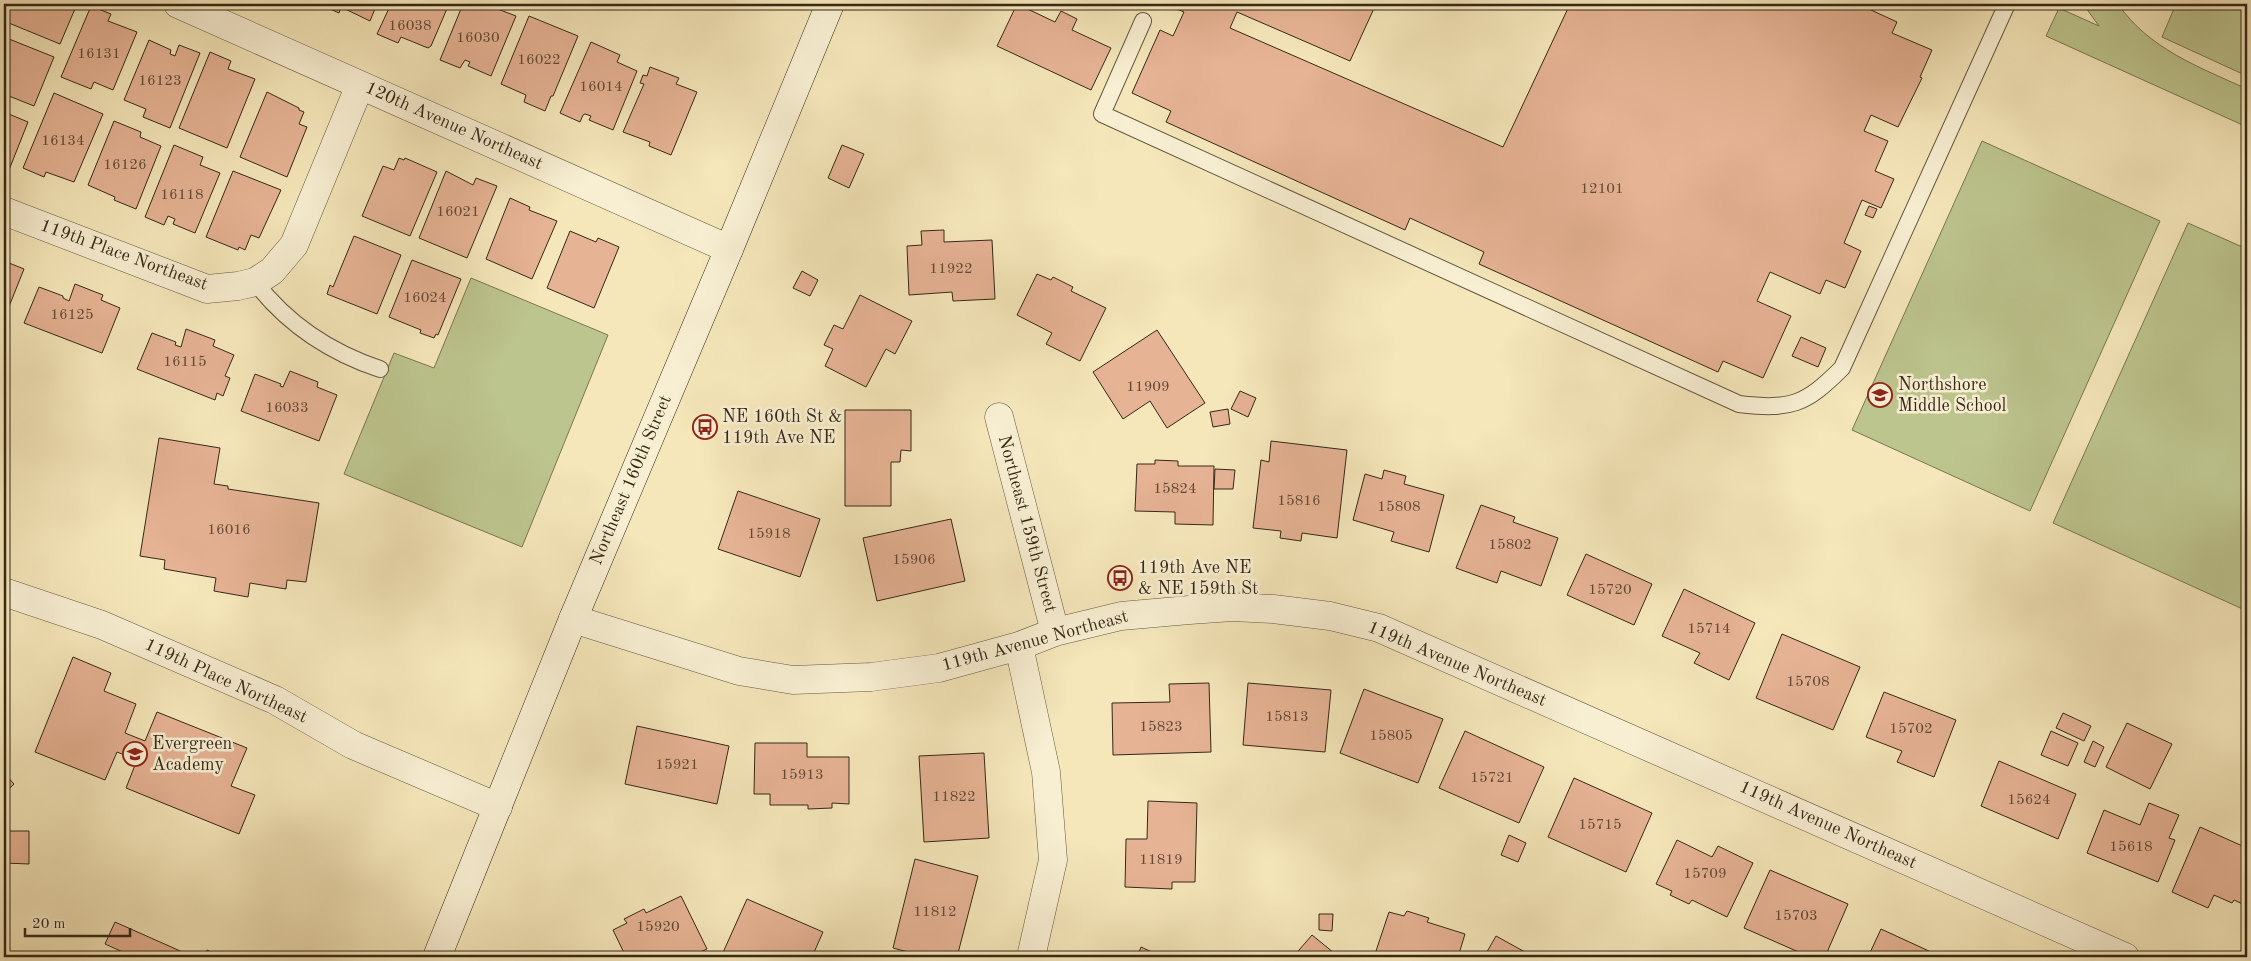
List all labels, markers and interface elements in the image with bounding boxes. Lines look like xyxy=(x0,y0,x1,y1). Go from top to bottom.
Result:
house number: 16038 xyxy=(388,19,432,34)
house number: 16030 xyxy=(456,31,500,46)
house number: 16131 xyxy=(77,47,121,62)
house number: 16022 xyxy=(517,53,561,68)
house number: 16123 xyxy=(138,74,182,89)
street label: 120th Avenue Northeast xyxy=(363,79,545,173)
house number: 16014 xyxy=(579,80,623,95)
house number: 16134 xyxy=(41,134,85,149)
house number: 16126 xyxy=(103,158,147,173)
house number: 12101 xyxy=(1580,182,1624,197)
house number: 16118 xyxy=(160,188,204,203)
house number: 16021 xyxy=(436,205,480,220)
street label: 119th Place Northeast xyxy=(38,216,210,294)
house number: 11922 xyxy=(929,262,973,277)
house number: 16024 xyxy=(403,291,447,306)
house number: 16125 xyxy=(50,308,94,323)
house number: 16115 xyxy=(163,355,207,370)
place label: Northshore Middle School xyxy=(1898,376,2007,415)
house number: 11909 xyxy=(1126,380,1170,395)
school or university icon: Northshore Middle School xyxy=(1867,382,1893,408)
street label: Northeast 160th Street xyxy=(587,392,675,568)
house number: 16033 xyxy=(265,401,309,416)
place label: NE 160th St & 119th Ave NE xyxy=(722,408,842,447)
bus stop icon: NE 160th St & 119th Ave NE xyxy=(692,414,718,440)
street label: Northeast 159th Street xyxy=(995,433,1059,615)
house number: 15824 xyxy=(1153,482,1197,497)
house number: 15816 xyxy=(1277,494,1321,509)
house number: 15808 xyxy=(1377,500,1421,515)
house number: 16016 xyxy=(207,523,251,538)
house number: 15918 xyxy=(747,527,791,542)
house number: 15802 xyxy=(1488,538,1532,553)
house number: 15906 xyxy=(892,553,936,568)
place label: 119th Ave NE & NE 159th St xyxy=(1138,559,1258,598)
bus stop icon: 119th Ave NE & NE 159th St xyxy=(1107,565,1133,591)
house number: 15720 xyxy=(1588,583,1632,598)
street label: 119th Avenue Northeast xyxy=(940,607,1130,675)
street label: 119th Avenue Northeast xyxy=(1365,618,1549,710)
house number: 15714 xyxy=(1687,622,1731,637)
street label: 119th Place Northeast xyxy=(142,635,310,727)
house number: 15708 xyxy=(1786,675,1830,690)
house number: 15813 xyxy=(1265,710,1309,725)
house number: 15823 xyxy=(1139,720,1183,735)
house number: 15702 xyxy=(1889,722,1933,737)
house number: 15805 xyxy=(1369,729,1413,744)
place label: Evergreen Academy xyxy=(152,735,232,774)
school or university icon: Evergreen Academy xyxy=(122,741,148,767)
house number: 15921 xyxy=(655,758,699,773)
house number: 15913 xyxy=(780,768,824,783)
house number: 15721 xyxy=(1470,771,1514,786)
street label: 119th Avenue Northeast xyxy=(1737,778,1919,872)
house number: 11822 xyxy=(932,790,976,805)
house number: 15624 xyxy=(2007,793,2051,808)
house number: 15715 xyxy=(1578,818,1622,833)
house number: 15618 xyxy=(2109,840,2153,855)
house number: 11819 xyxy=(1139,853,1183,868)
house number: 15709 xyxy=(1683,867,1727,882)
house number: 11812 xyxy=(913,905,957,920)
scale bar xyxy=(25,906,130,938)
house number: 15703 xyxy=(1774,909,1818,924)
text: 20 m xyxy=(32,917,66,932)
house number: 15920 xyxy=(636,920,680,935)

